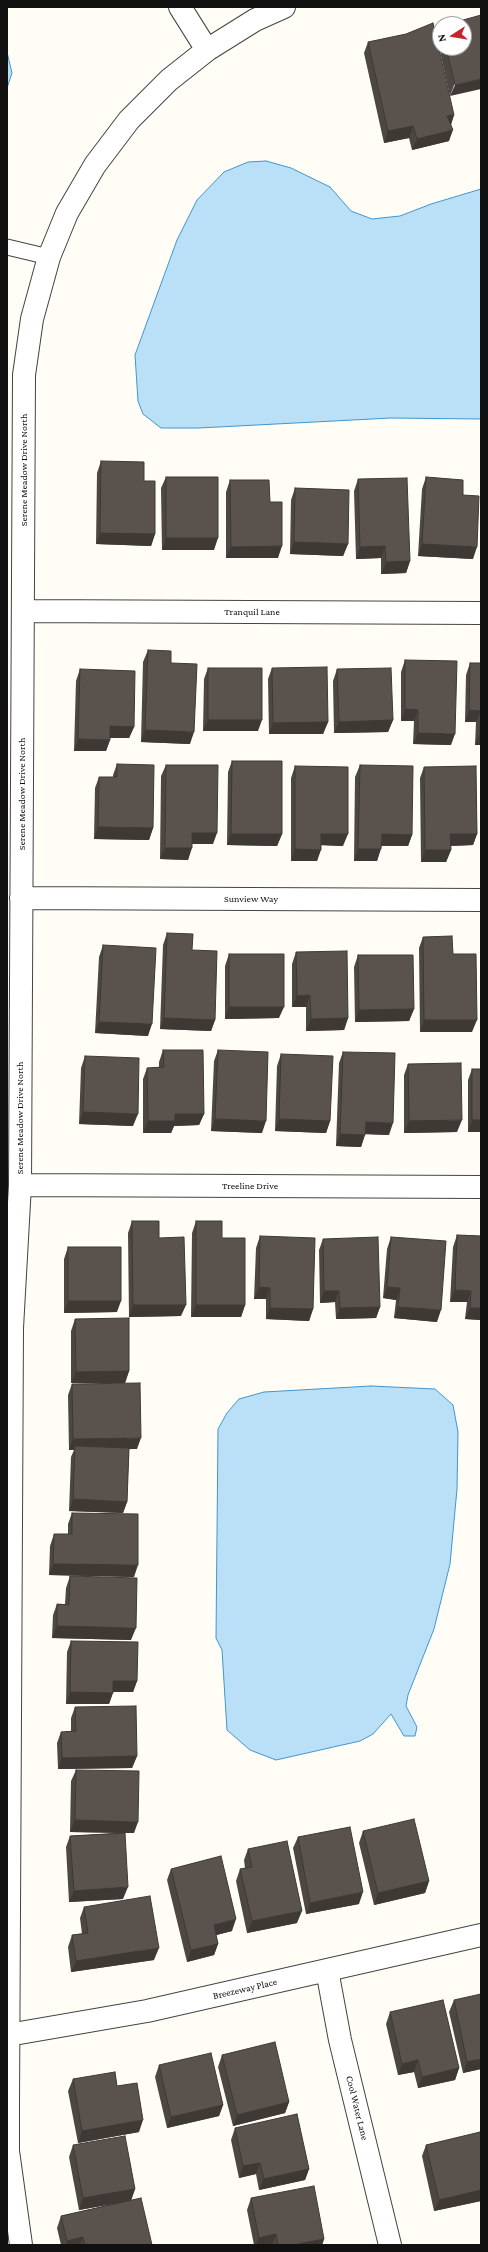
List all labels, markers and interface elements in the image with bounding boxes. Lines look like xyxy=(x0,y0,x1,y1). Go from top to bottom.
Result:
north arrow xyxy=(432,16,472,56)
text: N xyxy=(435,33,448,43)
street label: Serene Meadow Drive North xyxy=(18,414,30,526)
street label: Tranquil Lane xyxy=(224,606,280,618)
street label: Serene Meadow Drive North xyxy=(16,738,28,850)
street label: Sunview Way xyxy=(224,893,278,905)
street label: Serene Meadow Drive North xyxy=(14,1062,26,1174)
street label: Treeline Drive xyxy=(222,1180,278,1192)
street label: Breezeway Place xyxy=(212,1976,278,2002)
street label: Cool Water Lane xyxy=(343,2074,371,2142)

